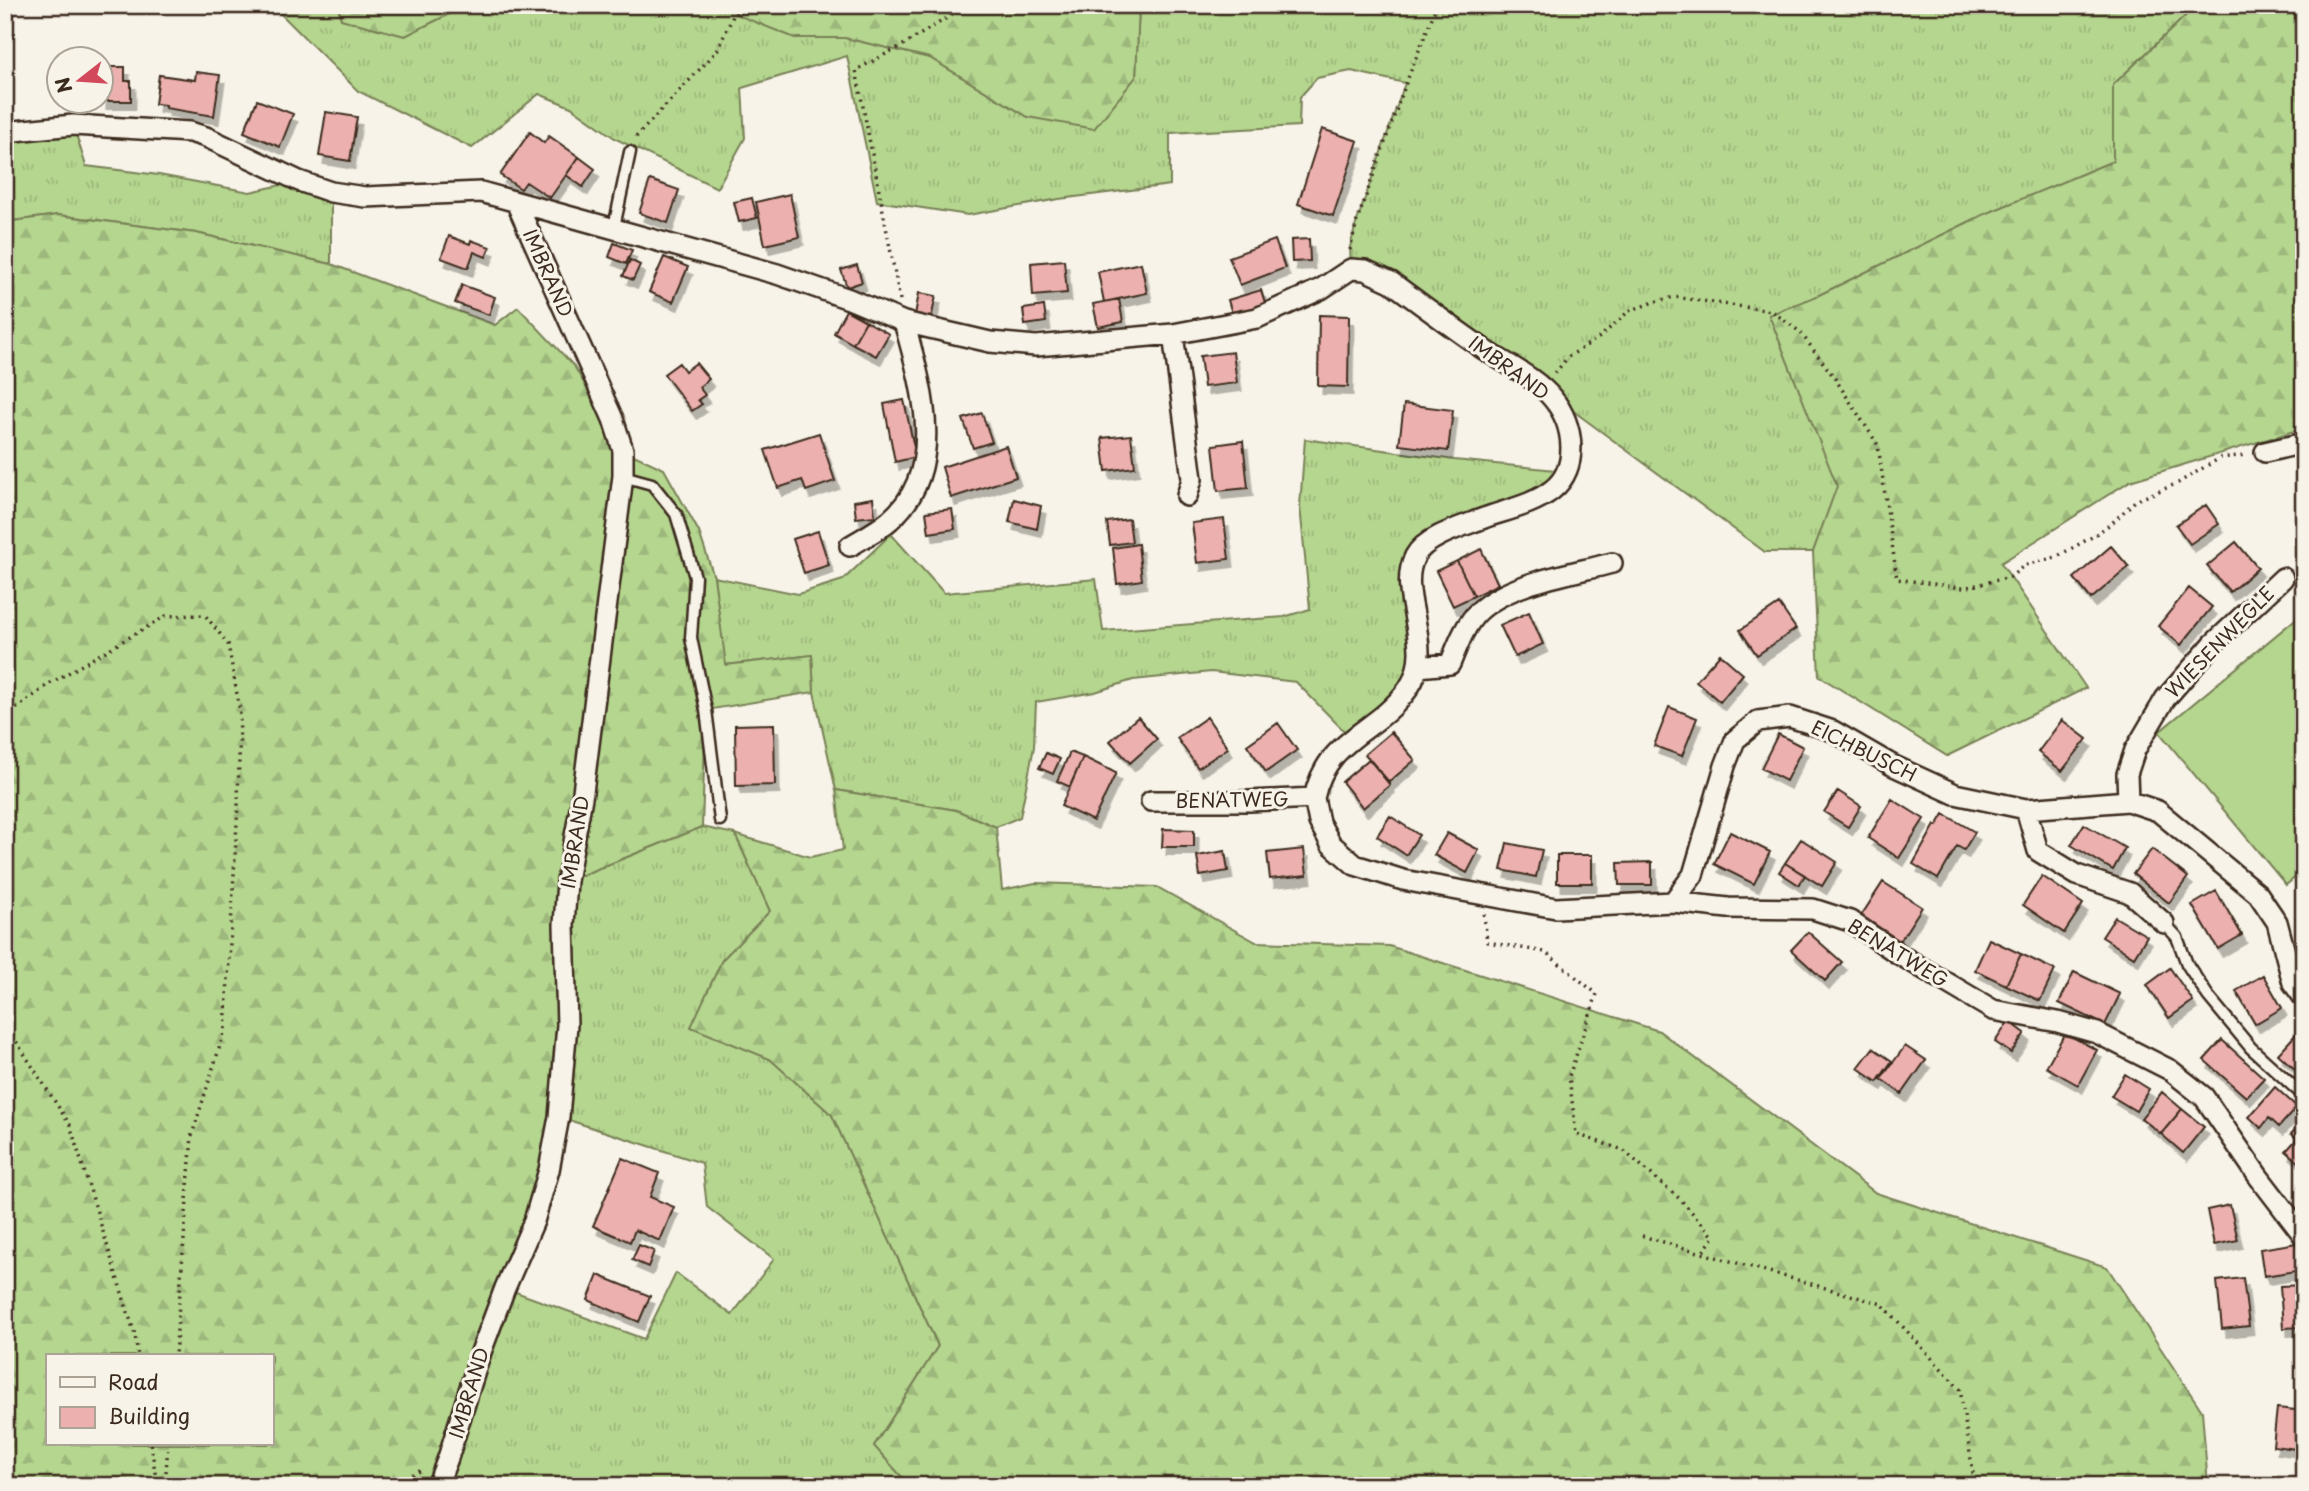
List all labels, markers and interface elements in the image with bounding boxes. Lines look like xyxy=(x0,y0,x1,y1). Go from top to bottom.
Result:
north arrow xyxy=(46,46,116,116)
text: N xyxy=(47,74,78,97)
street label: IMBRAND xyxy=(517,224,581,321)
street label: IMBRAND xyxy=(1463,328,1556,406)
street label: WIESENWEGLE xyxy=(2159,579,2280,703)
street label: EICHBUSCH xyxy=(1807,712,1922,788)
street label: BENATWEG xyxy=(1175,784,1289,814)
street label: IMBRAND xyxy=(553,793,595,890)
street label: BENATWEG xyxy=(1843,911,1954,993)
street label: IMBRAND xyxy=(441,1344,495,1442)
legend xyxy=(46,1354,273,1446)
text: Road xyxy=(108,1365,159,1397)
text: Building xyxy=(108,1399,190,1431)

